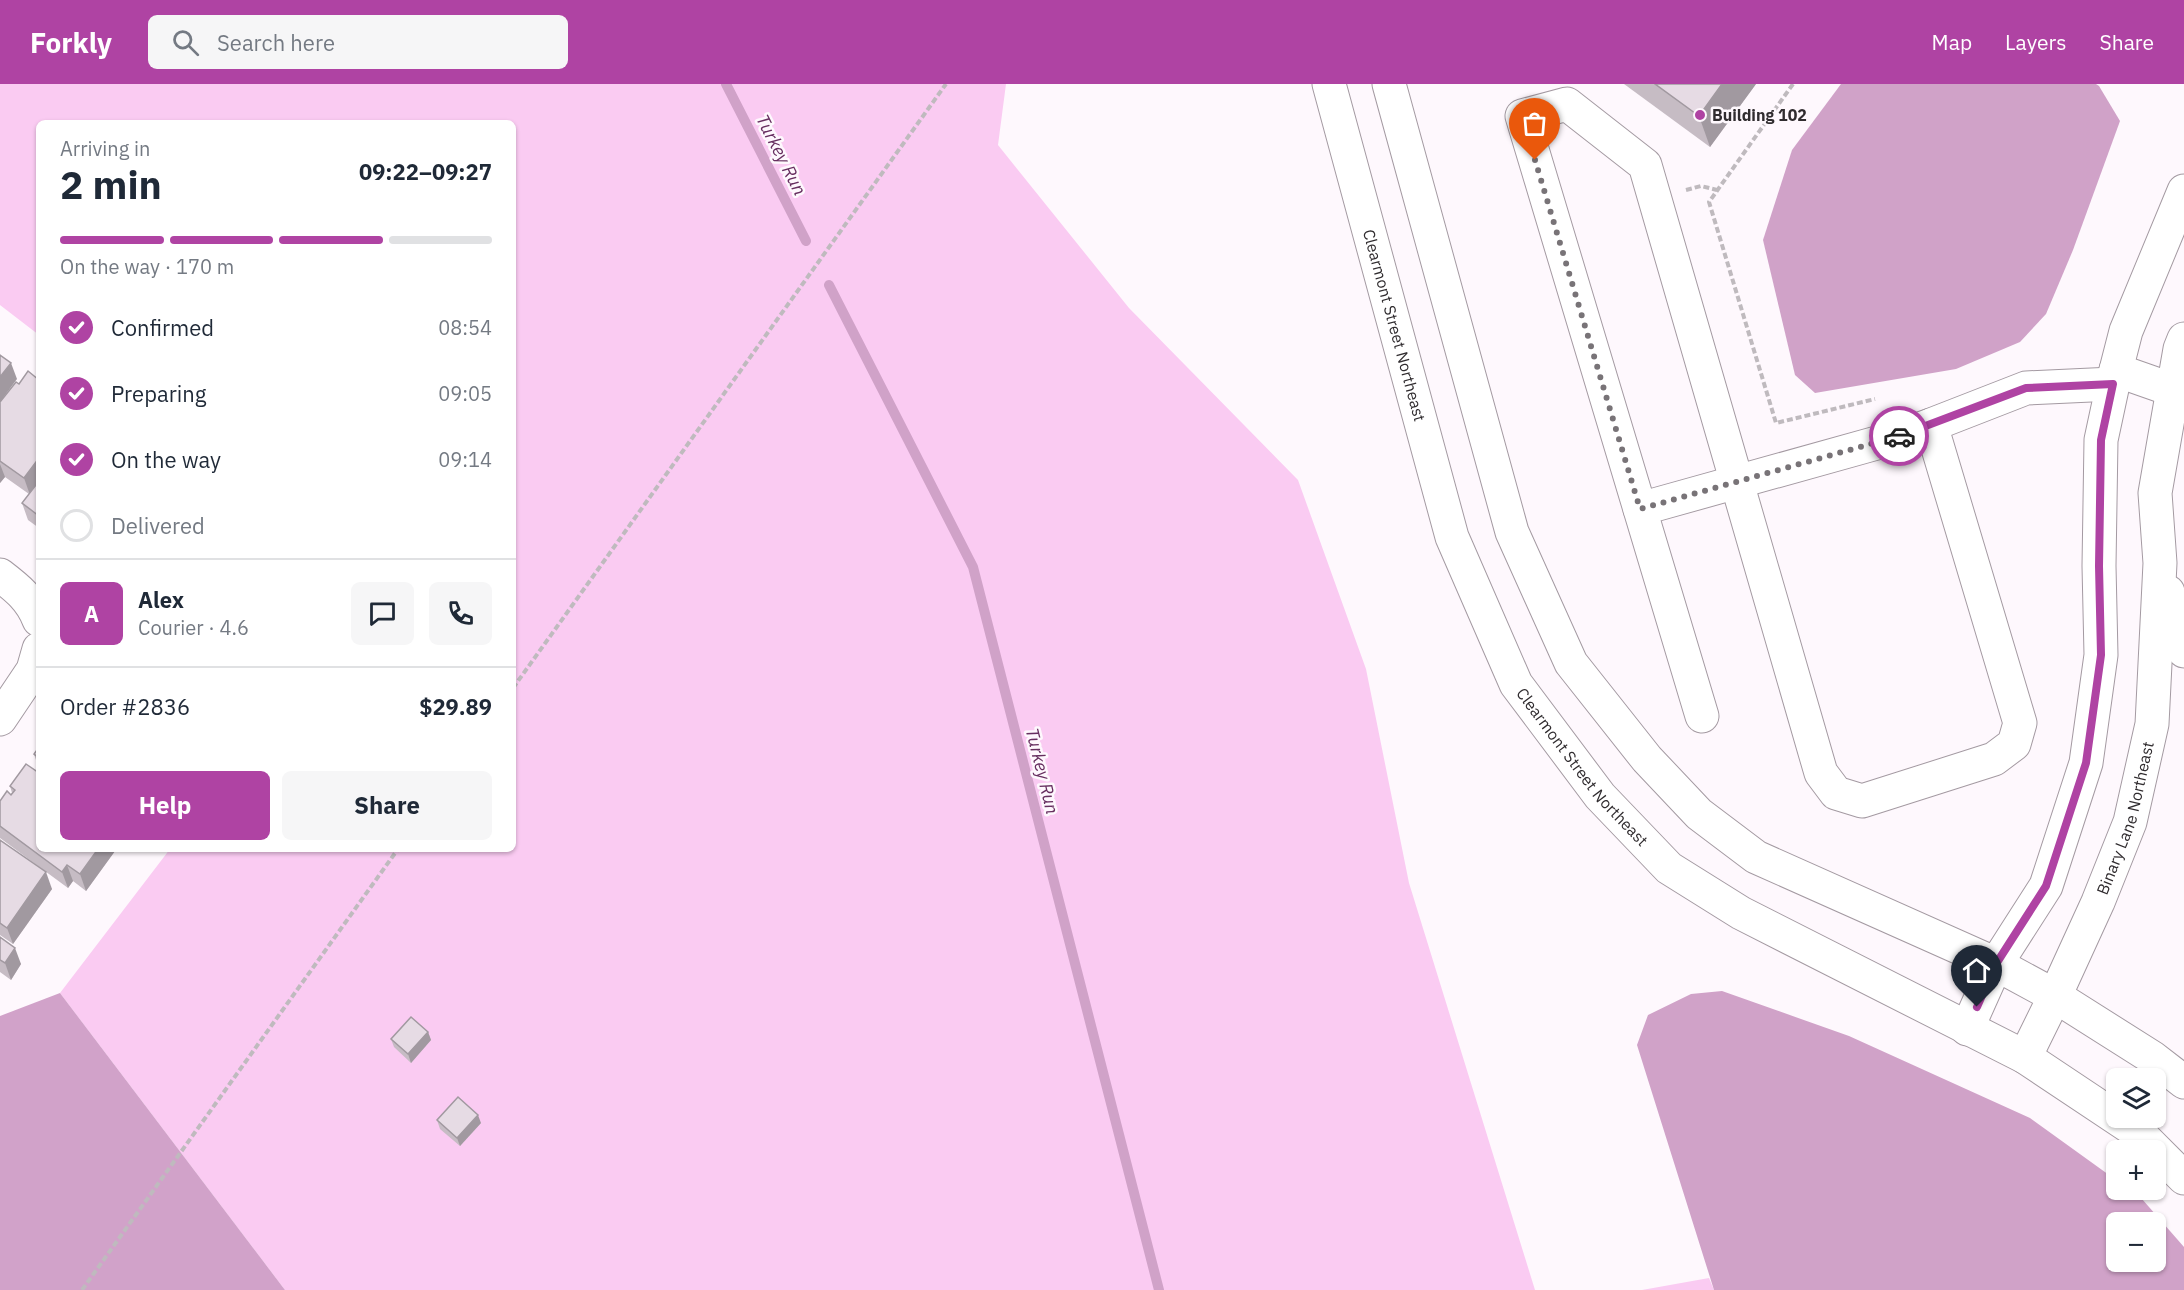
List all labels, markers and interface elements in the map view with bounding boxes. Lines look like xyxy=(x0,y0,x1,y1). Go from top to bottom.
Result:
search box xyxy=(148,15,568,69)
text: Forkly xyxy=(30,24,112,61)
icon: search xyxy=(169,26,202,59)
text: Search here xyxy=(217,28,335,57)
text: Map xyxy=(1932,28,1972,56)
text: Layers xyxy=(2005,28,2067,56)
text: Share xyxy=(2100,28,2154,56)
pin xyxy=(1509,98,1560,160)
place label: Building 102 xyxy=(1712,105,1807,125)
icon: bag xyxy=(1518,107,1551,140)
marker: Building 102 xyxy=(1693,108,1707,122)
water label: Turkey Run xyxy=(751,110,812,199)
text: Arriving in xyxy=(60,135,150,162)
text: 09:22–09:27 xyxy=(359,157,492,186)
text: 2 min xyxy=(60,159,162,210)
street label: Clearmont Street Northeast xyxy=(1359,227,1430,424)
text: On the way · 170 m xyxy=(60,253,234,280)
icon: check xyxy=(60,311,93,344)
text: Confirmed xyxy=(111,313,214,342)
text: 08:54 xyxy=(438,314,492,341)
icon: check xyxy=(60,377,93,410)
text: Preparing xyxy=(111,379,206,408)
text: 09:05 xyxy=(438,380,492,407)
courier xyxy=(1869,406,1929,466)
icon: car xyxy=(1883,420,1916,453)
icon: check xyxy=(60,443,93,476)
text: On the way xyxy=(111,445,221,474)
text: 09:14 xyxy=(438,446,492,473)
text: Delivered xyxy=(111,511,205,540)
button: chat xyxy=(351,582,414,645)
button: phone xyxy=(429,582,492,645)
text: Alex xyxy=(138,585,184,614)
text: A xyxy=(84,599,99,628)
text: Courier · 4.6 xyxy=(138,614,249,641)
street label: Clearmont Street Northeast xyxy=(1512,684,1652,850)
text: Order #2836 xyxy=(60,692,190,721)
text: $29.89 xyxy=(419,692,492,721)
water label: Turkey Run xyxy=(1021,725,1064,816)
street label: Binary Lane Northeast xyxy=(2092,739,2158,898)
button: Help xyxy=(60,771,270,840)
button: Share xyxy=(282,771,492,840)
pin xyxy=(1951,945,2002,1007)
icon: home xyxy=(1960,954,1993,987)
map controls xyxy=(2106,1068,2166,1272)
button: layers xyxy=(2106,1068,2166,1128)
button: + xyxy=(2106,1140,2166,1200)
button: − xyxy=(2106,1212,2166,1272)

